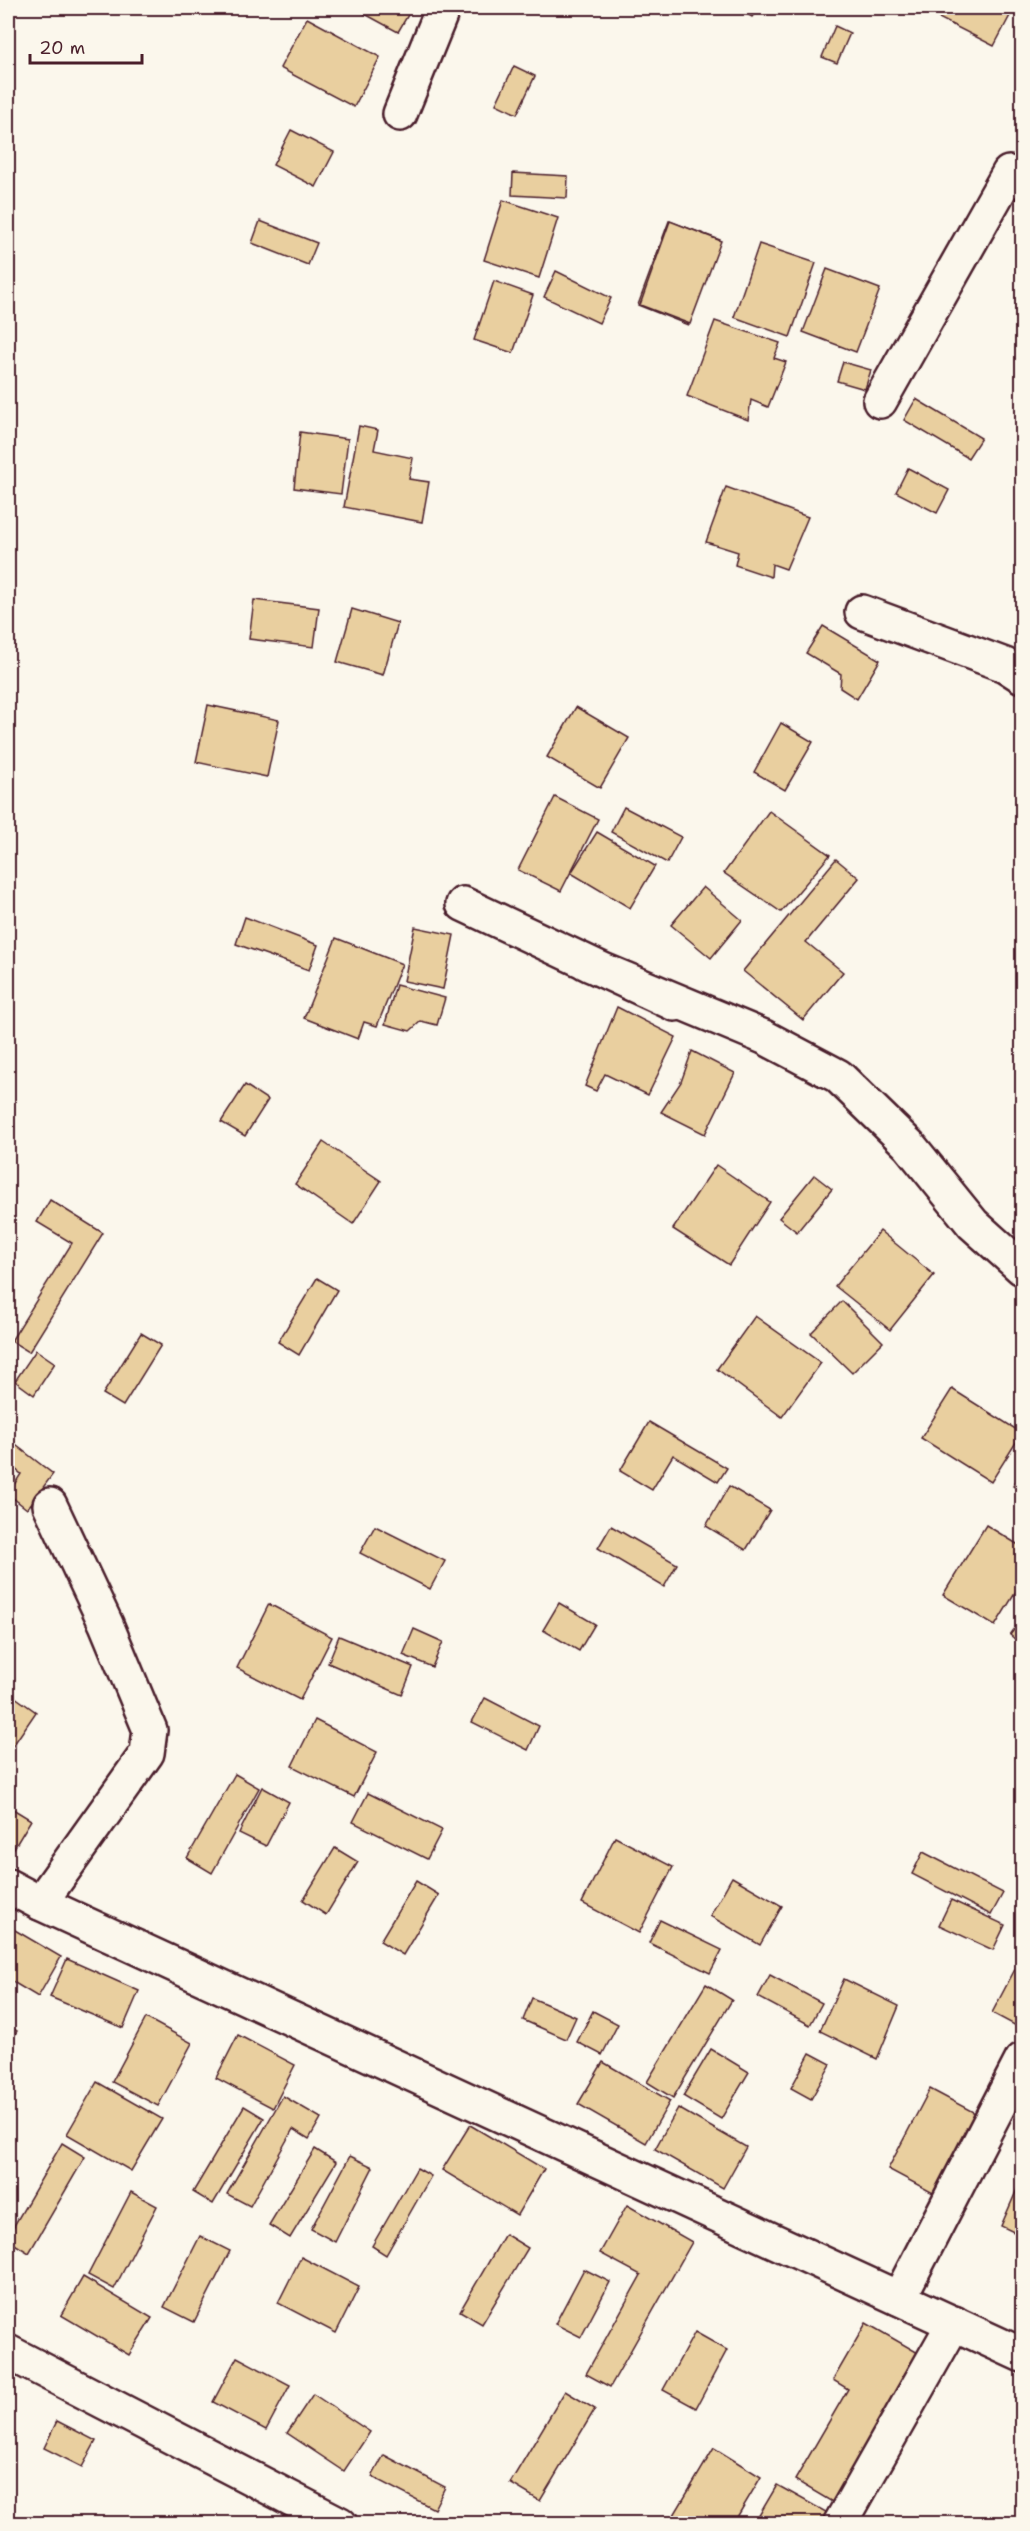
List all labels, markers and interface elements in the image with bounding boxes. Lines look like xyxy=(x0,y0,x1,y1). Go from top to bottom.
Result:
scale bar xyxy=(30,27,142,65)
text: 20 m xyxy=(39,36,85,60)

